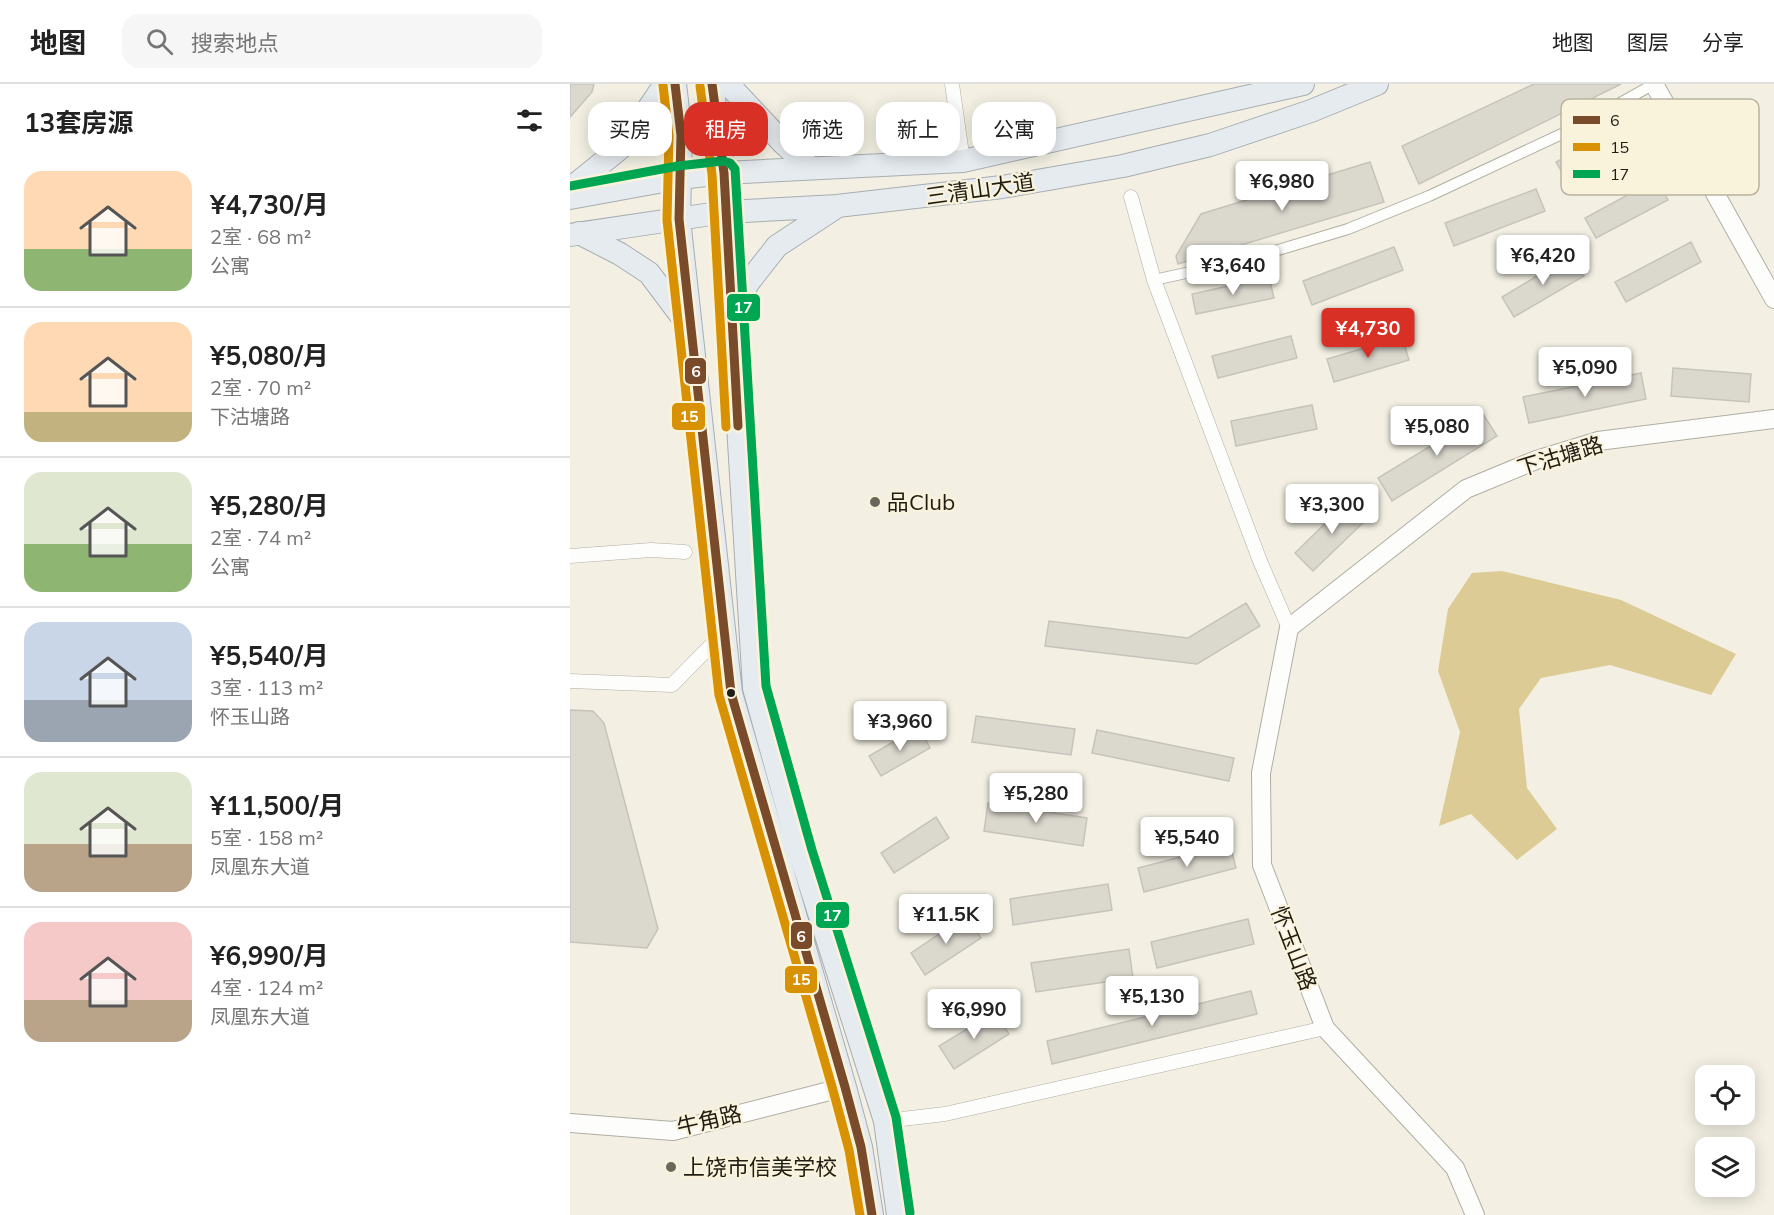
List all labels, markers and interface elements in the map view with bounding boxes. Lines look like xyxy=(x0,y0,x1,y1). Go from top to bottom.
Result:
search box xyxy=(122,14,542,68)
text: 地图 xyxy=(30,25,86,60)
icon: search xyxy=(143,25,176,58)
text: 搜索地点 xyxy=(191,29,279,57)
text: 地图 xyxy=(1552,29,1594,55)
text: 图层 xyxy=(1627,29,1669,55)
text: 分享 xyxy=(1702,29,1744,55)
legend xyxy=(1561,99,1759,195)
chip: 买房 xyxy=(588,102,672,156)
chip: 租房 xyxy=(684,102,768,156)
chip: 筛选 xyxy=(780,102,864,156)
chip: 新上 xyxy=(876,102,960,156)
chip: 公寓 xyxy=(972,102,1056,156)
icon: filters xyxy=(513,104,546,137)
text: 13套房源 xyxy=(24,106,133,139)
text: 6 xyxy=(1610,110,1620,130)
text: 15 xyxy=(1610,137,1629,157)
pin: ¥6,980 xyxy=(1233,161,1331,212)
text: 17 xyxy=(1610,164,1629,184)
street label: 三清山大道 xyxy=(924,167,1036,211)
text: ¥6,980 xyxy=(1250,168,1314,193)
text: ¥4,730/月 xyxy=(210,188,329,221)
icon: home xyxy=(72,195,144,267)
text: 2室 · 68 m² xyxy=(210,224,311,249)
pin: ¥6,420 xyxy=(1494,235,1592,286)
text: ¥6,420 xyxy=(1511,242,1575,267)
pin: ¥3,640 xyxy=(1184,245,1282,296)
text: ¥3,640 xyxy=(1201,252,1265,277)
text: 公寓 xyxy=(210,253,250,278)
line badge: 17 xyxy=(726,293,761,322)
text: 17 xyxy=(733,297,753,317)
pin: ¥4,730 xyxy=(1319,308,1417,359)
text: ¥4,730 xyxy=(1336,315,1400,340)
text: ¥5,080/月 xyxy=(210,339,329,372)
icon: home xyxy=(72,346,144,418)
pin: ¥5,090 xyxy=(1536,347,1634,398)
text: ¥5,090 xyxy=(1553,354,1617,379)
line badge: 6 xyxy=(684,357,707,385)
text: 6 xyxy=(691,361,701,381)
text: 2室 · 70 m² xyxy=(210,375,311,400)
line badge: 15 xyxy=(671,402,706,431)
text: 下沽塘路 xyxy=(210,404,290,429)
text: 15 xyxy=(679,406,699,426)
pin: ¥5,080 xyxy=(1388,406,1486,457)
text: ¥5,080 xyxy=(1405,413,1469,438)
street label: 下沽塘路 xyxy=(1514,430,1606,482)
pin: ¥3,300 xyxy=(1283,484,1381,535)
place label: 品Club xyxy=(887,488,955,516)
text: ¥5,280/月 xyxy=(210,489,329,522)
text: ¥3,300 xyxy=(1300,491,1364,516)
marker: 品Club xyxy=(868,495,882,509)
icon: home xyxy=(72,496,144,568)
text: 2室 · 74 m² xyxy=(210,525,311,550)
text: 公寓 xyxy=(210,554,250,579)
text: ¥5,540/月 xyxy=(210,639,329,672)
icon: home xyxy=(72,646,144,718)
text: 3室 · 113 m² xyxy=(210,675,323,700)
unlabelled marker xyxy=(725,687,737,699)
pin: ¥3,960 xyxy=(851,701,949,752)
text: 怀玉山路 xyxy=(210,704,290,729)
text: ¥3,960 xyxy=(868,708,932,733)
pin: ¥5,280 xyxy=(987,773,1085,824)
text: ¥5,280 xyxy=(1004,780,1068,805)
text: ¥11,500/月 xyxy=(210,789,344,822)
icon: home xyxy=(72,796,144,868)
pin: ¥5,540 xyxy=(1138,817,1236,868)
text: ¥5,540 xyxy=(1155,824,1219,849)
text: 5室 · 158 m² xyxy=(210,825,323,850)
text: 凤凰东大道 xyxy=(210,854,310,879)
pin: ¥11.5K xyxy=(897,894,995,945)
line badge: 17 xyxy=(815,901,850,929)
text: ¥11.5K xyxy=(913,901,979,926)
street label: 怀玉山路 xyxy=(1265,902,1323,994)
text: 17 xyxy=(822,905,842,925)
line badge: 6 xyxy=(790,921,813,950)
text: 6 xyxy=(796,926,806,946)
text: ¥6,990/月 xyxy=(210,939,329,972)
icon: home xyxy=(72,946,144,1018)
line badge: 15 xyxy=(784,965,818,994)
text: 15 xyxy=(791,969,811,989)
text: 4室 · 124 m² xyxy=(210,975,323,1000)
pin: ¥5,130 xyxy=(1103,976,1201,1027)
text: ¥5,130 xyxy=(1120,983,1184,1008)
pin: ¥6,990 xyxy=(925,989,1023,1040)
text: ¥6,990 xyxy=(942,996,1006,1021)
text: 凤凰东大道 xyxy=(210,1004,310,1029)
map controls xyxy=(1695,1065,1755,1197)
button: locate xyxy=(1695,1065,1755,1125)
street label: 牛角路 xyxy=(674,1099,744,1141)
button: layers xyxy=(1695,1137,1755,1197)
place label: 上饶市信美学校 xyxy=(683,1153,837,1181)
marker: 上饶市信美学校 xyxy=(664,1160,678,1174)

